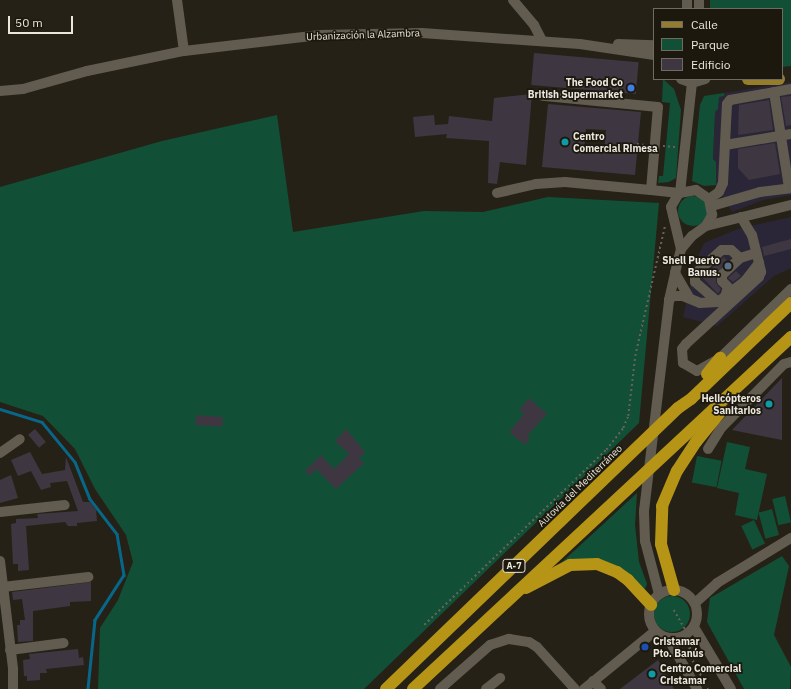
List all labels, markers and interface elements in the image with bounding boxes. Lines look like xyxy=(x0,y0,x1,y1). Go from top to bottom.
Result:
scale bar xyxy=(10,8,75,34)
legend xyxy=(653,8,783,80)
text: 50 m xyxy=(15,15,43,30)
text: Calle xyxy=(691,17,718,32)
street label: Urbanización la Alzambra xyxy=(306,27,420,43)
text: Parque xyxy=(691,37,729,52)
text: Edificio xyxy=(691,57,730,72)
place label: The Food Co British Supermarket xyxy=(528,76,623,100)
marker: The Food Co British Supermarket xyxy=(626,83,636,93)
place label: Centro Comercial Rimesa xyxy=(573,130,658,154)
marker: Centro Comercial Rimesa xyxy=(560,137,570,147)
place label: Shell Puerto Banus. xyxy=(662,254,720,278)
marker: Shell Puerto Banus. xyxy=(723,261,733,271)
place label: Helicópteros Sanitarios xyxy=(701,392,761,416)
marker: Helicópteros Sanitarios xyxy=(764,399,774,409)
street label: Autovía del Mediterráneo xyxy=(535,442,625,530)
road number: A-7 xyxy=(502,559,526,573)
place label: Cristamar Pto. Banús xyxy=(653,635,704,658)
marker: Cristamar Pto. Banús xyxy=(640,642,650,652)
place label: Centro Comercial Cristamar xyxy=(660,662,741,686)
marker: Centro Comercial Cristamar xyxy=(647,669,657,679)

